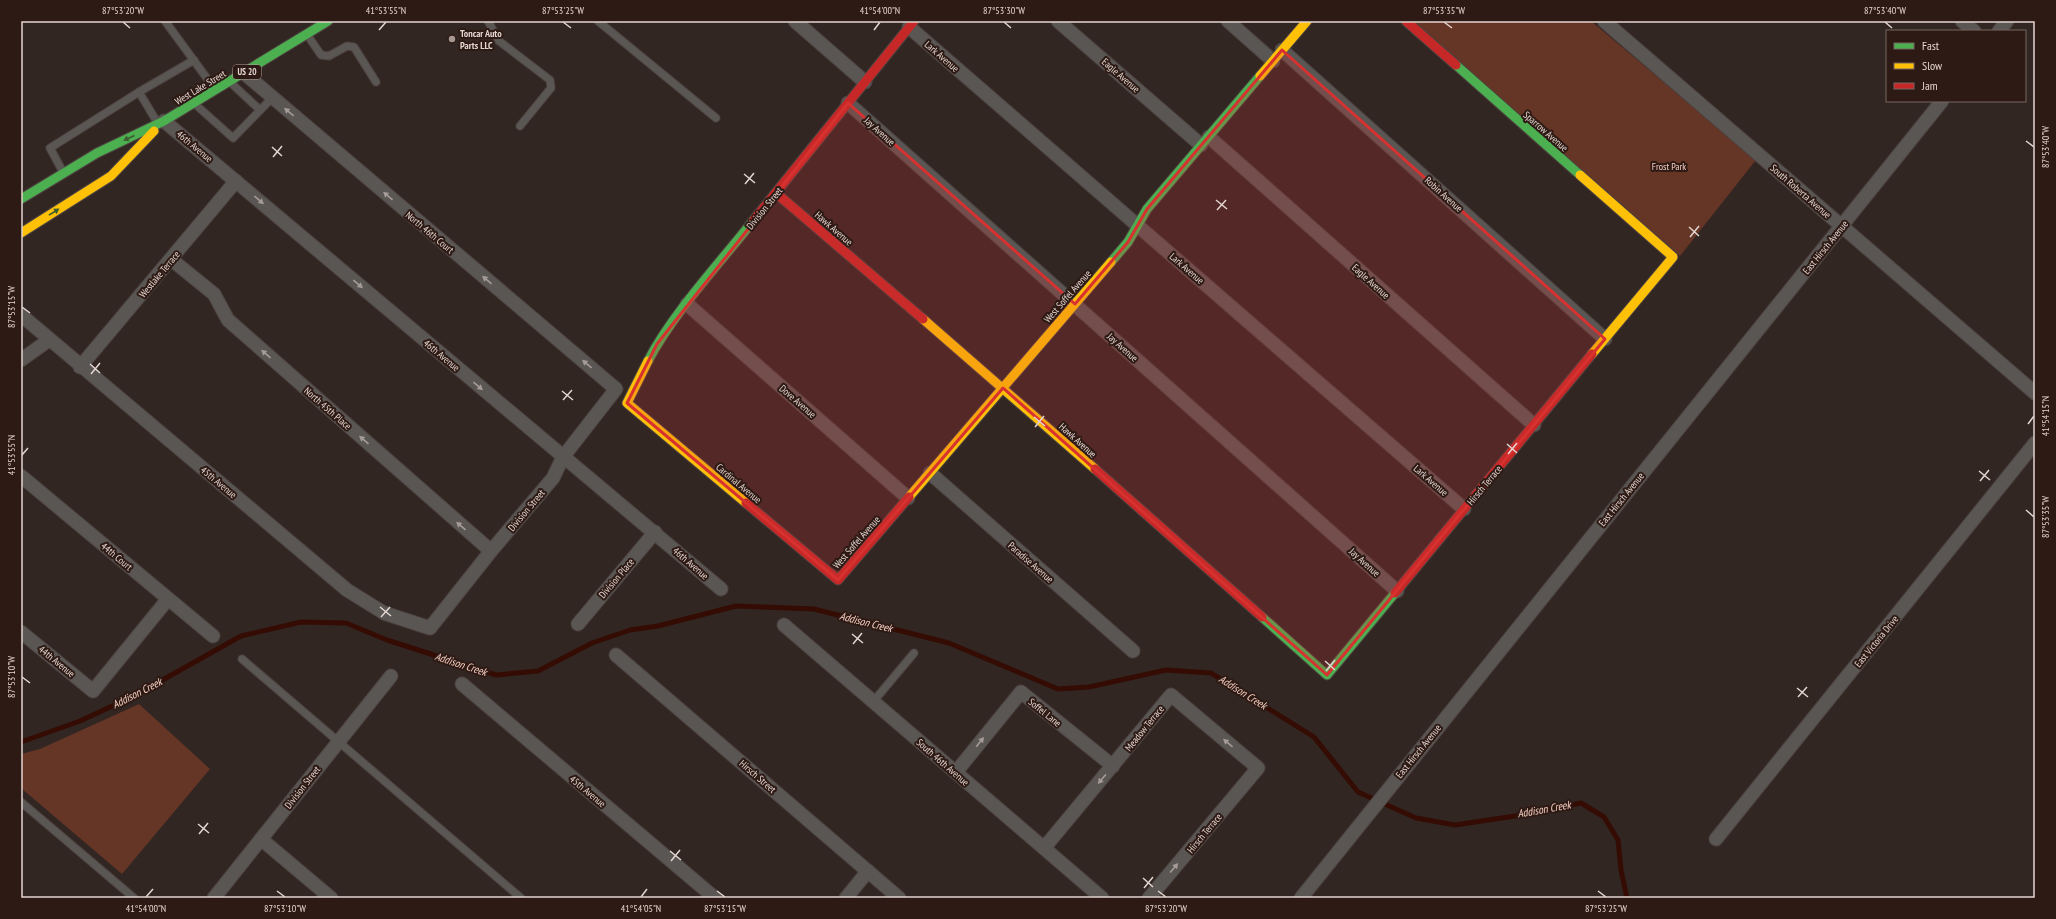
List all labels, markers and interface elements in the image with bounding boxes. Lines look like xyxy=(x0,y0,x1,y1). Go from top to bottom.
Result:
text: 87°53'20"W xyxy=(102,4,144,17)
text: 41°53'55"N xyxy=(366,4,406,17)
text: 87°53'25"W xyxy=(542,4,584,17)
text: 41°54'00"N xyxy=(860,4,900,17)
text: 87°53'30"W xyxy=(983,4,1025,17)
text: 87°53'35"W xyxy=(1423,4,1465,17)
text: 87°53'40"W xyxy=(1864,4,1906,17)
place label: Toncar Auto Parts LLC xyxy=(460,27,502,52)
legend xyxy=(1886,30,2026,102)
marker: Toncar Auto Parts LLC xyxy=(447,34,457,44)
street label: Lark Avenue xyxy=(922,38,962,75)
text: Fast xyxy=(1922,38,1940,53)
street label: Eagle Avenue xyxy=(1099,55,1142,95)
text: Slow xyxy=(1922,58,1943,73)
road number: US 20 xyxy=(233,65,261,79)
street label: West Lake Street xyxy=(172,67,228,108)
text: Jam xyxy=(1921,78,1938,93)
one-way arrow xyxy=(283,108,294,117)
street label: Sparrow Avenue xyxy=(1521,108,1571,154)
street label: Jay Avenue xyxy=(861,113,898,149)
text: 87°53'40"W xyxy=(2039,126,2052,168)
street label: 46th Avenue xyxy=(174,127,215,165)
one-way arrow xyxy=(124,135,135,141)
park label: Frost Park xyxy=(1652,160,1686,173)
street label: South Roberta Avenue xyxy=(1768,161,1834,221)
street label: Robin Avenue xyxy=(1422,174,1465,215)
street label: Division Street xyxy=(743,184,785,232)
one-way arrow xyxy=(383,192,393,201)
one-way arrow xyxy=(253,195,264,204)
street label: North 46th Court xyxy=(403,208,457,256)
street label: Hawk Avenue xyxy=(812,208,855,248)
one-way arrow xyxy=(48,209,60,216)
street label: East Hirsch Avenue xyxy=(1800,218,1851,277)
street label: Westlake Terrace xyxy=(136,248,183,300)
street label: Lark Avenue xyxy=(1167,250,1207,287)
street label: Eagle Avenue xyxy=(1349,261,1392,302)
street label: West Soffel Avenue xyxy=(1041,267,1094,325)
one-way arrow xyxy=(482,276,493,285)
one-way arrow xyxy=(353,279,363,288)
text: 87°53'15"W xyxy=(5,286,18,328)
street label: Jay Avenue xyxy=(1104,329,1141,365)
street label: 46th Avenue xyxy=(421,336,462,374)
one-way arrow xyxy=(261,350,271,359)
one-way arrow xyxy=(581,360,592,369)
one-way arrow xyxy=(473,381,484,390)
street label: Dove Avenue xyxy=(777,382,819,421)
street label: North 45th Place xyxy=(301,384,354,433)
text: 41°54'15"N xyxy=(2039,396,2052,436)
street label: Hawk Avenue xyxy=(1056,420,1099,461)
text: 41°53'55"N xyxy=(5,435,18,475)
one-way arrow xyxy=(359,435,369,444)
street label: Cardinal Avenue xyxy=(713,461,764,506)
street label: Lark Avenue xyxy=(1411,462,1451,499)
street label: 45th Avenue xyxy=(198,463,239,501)
street label: Hirsch Terrace xyxy=(1464,463,1505,508)
street label: East Hirsch Avenue xyxy=(1596,470,1647,529)
street label: Division Street xyxy=(505,487,548,534)
text: 87°53'35"W xyxy=(2039,496,2052,538)
street label: West Soffel Avenue xyxy=(830,513,883,571)
one-way arrow xyxy=(456,521,467,530)
street label: Paradise Avenue xyxy=(1005,539,1056,586)
street label: 44th Court xyxy=(98,540,135,573)
street label: 46th Avenue xyxy=(670,544,711,582)
street label: Jay Avenue xyxy=(1346,544,1383,580)
street label: Division Place xyxy=(596,556,637,601)
water label: Addison Creek xyxy=(838,609,896,636)
street label: East Victoria Drive xyxy=(1852,613,1901,670)
street label: 44th Avenue xyxy=(36,643,78,680)
water label: Addison Creek xyxy=(433,649,490,680)
text: 87°53'10"W xyxy=(5,656,18,698)
water label: Addison Creek xyxy=(1216,672,1271,713)
water label: Addison Creek xyxy=(110,674,166,711)
street label: Soffel Lane xyxy=(1026,695,1064,730)
street label: Meadow Terrace xyxy=(1122,703,1167,754)
street label: East Hirsch Avenue xyxy=(1393,722,1444,781)
street label: South 46th Avenue xyxy=(914,736,972,789)
one-way arrow xyxy=(976,737,985,748)
one-way arrow xyxy=(1223,739,1233,748)
street label: Hirsch Street xyxy=(737,757,779,796)
street label: Division Street xyxy=(282,763,323,811)
street label: 45th Avenue xyxy=(567,772,608,810)
one-way arrow xyxy=(1097,774,1106,785)
water label: Addison Creek xyxy=(1516,797,1573,821)
street label: Hirsch Terrace xyxy=(1184,811,1225,856)
one-way arrow xyxy=(1170,863,1179,873)
text: 41°54'00"N xyxy=(126,902,166,915)
text: 87°53'10"W xyxy=(264,902,306,915)
text: 41°54'05"N xyxy=(621,902,661,915)
text: 87°53'15"W xyxy=(704,902,746,915)
text: 87°53'20"W xyxy=(1145,902,1187,915)
text: 87°53'25"W xyxy=(1585,902,1627,915)

